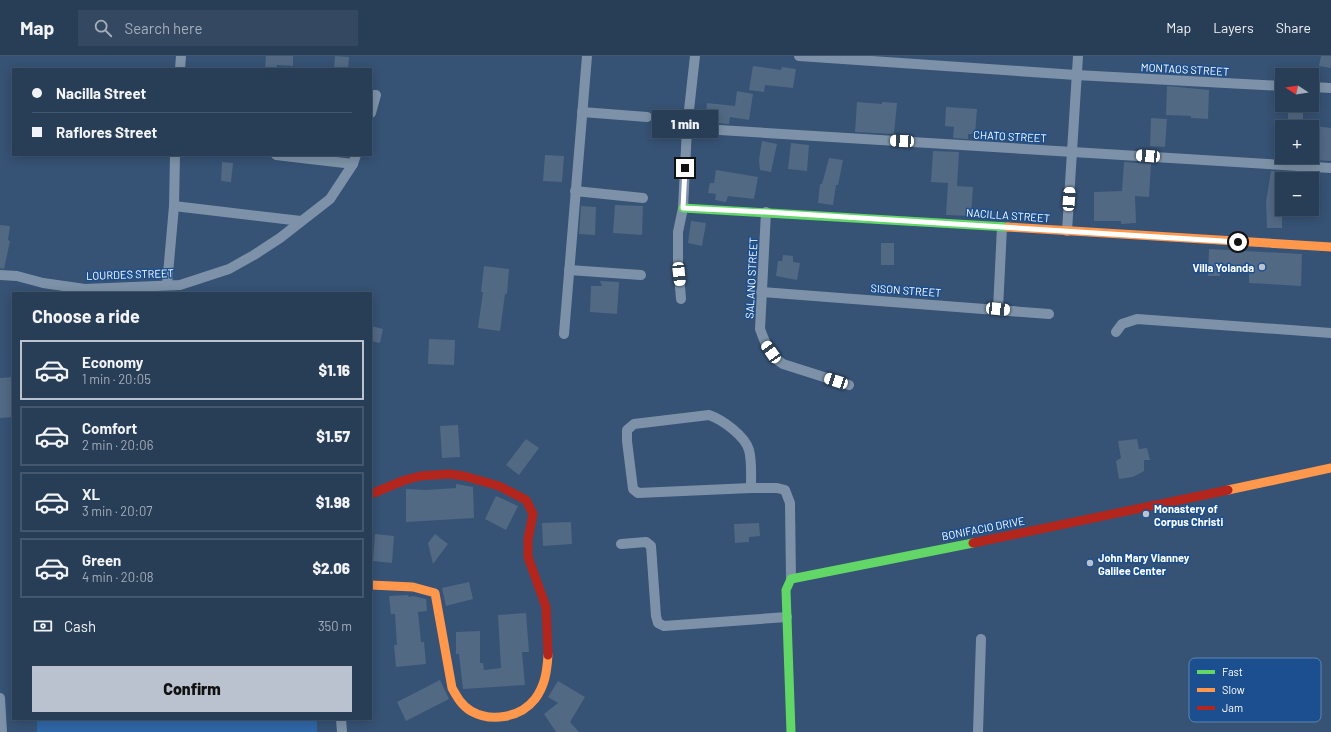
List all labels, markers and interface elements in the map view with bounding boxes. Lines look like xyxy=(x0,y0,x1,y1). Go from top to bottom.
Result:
search box xyxy=(78,10,358,46)
text: Map xyxy=(20,16,54,39)
icon: search xyxy=(92,17,114,39)
text: Search here xyxy=(124,19,202,37)
text: Map xyxy=(1166,19,1191,36)
text: Layers xyxy=(1213,19,1254,36)
text: Share xyxy=(1276,19,1311,36)
street label: MONTAOS STREET xyxy=(1140,60,1230,78)
north arrow xyxy=(1275,68,1319,112)
map controls xyxy=(1275,68,1319,216)
text: Nacilla Street xyxy=(56,84,146,102)
callout: 1 min xyxy=(652,110,718,138)
text: 1 min xyxy=(671,116,699,132)
button: + xyxy=(1275,120,1319,164)
text: Raflores Street xyxy=(56,123,157,141)
street label: CHATO STREET xyxy=(973,128,1047,144)
car xyxy=(890,134,914,148)
car xyxy=(1136,149,1160,163)
route end xyxy=(676,159,694,177)
button: − xyxy=(1275,172,1319,216)
car xyxy=(1062,187,1076,211)
street label: NACILLA STREET xyxy=(966,206,1050,224)
route start xyxy=(1229,233,1247,251)
street label: SALANO STREET xyxy=(742,237,760,319)
car xyxy=(672,261,686,287)
place label: Villa Yolanda xyxy=(1192,261,1254,274)
marker: Villa Yolanda xyxy=(1257,262,1267,272)
street label: LOURDES STREET xyxy=(86,266,174,282)
street label: SISON STREET xyxy=(870,281,942,299)
car xyxy=(985,302,1011,316)
text: Choose a ride xyxy=(32,305,140,327)
car xyxy=(759,339,783,365)
icon: car xyxy=(34,352,70,388)
text: Economy xyxy=(82,353,143,371)
text: $1.16 xyxy=(319,361,350,379)
text: 1 min · 20:05 xyxy=(82,371,151,387)
car xyxy=(823,372,849,390)
icon: car xyxy=(34,418,70,454)
text: Comfort xyxy=(82,419,137,437)
text: $1.57 xyxy=(316,427,350,445)
text: 2 min · 20:06 xyxy=(82,437,153,453)
icon: car xyxy=(34,484,70,520)
text: XL xyxy=(82,485,100,503)
text: $1.98 xyxy=(316,493,350,511)
place label: Monastery of Corpus Christi xyxy=(1154,502,1223,528)
text: 3 min · 20:07 xyxy=(82,503,153,519)
marker: Monastery of Corpus Christi xyxy=(1141,509,1151,519)
street label: BONIFACIO DRIVE xyxy=(940,514,1026,542)
icon: car xyxy=(34,550,70,586)
text: Green xyxy=(82,551,121,569)
place label: John Mary Vianney Galilee Center xyxy=(1098,551,1190,577)
marker: John Mary Vianney Galilee Center xyxy=(1085,558,1095,568)
text: $2.06 xyxy=(312,559,350,577)
text: 4 min · 20:08 xyxy=(82,569,154,585)
icon: cash xyxy=(32,615,54,637)
text: Cash xyxy=(64,617,96,635)
text: 350 m xyxy=(318,618,352,634)
legend xyxy=(1189,658,1321,722)
text: Fast xyxy=(1222,665,1243,678)
button: Confirm xyxy=(32,666,352,712)
text: Slow xyxy=(1222,683,1245,696)
text: Jam xyxy=(1222,701,1243,714)

